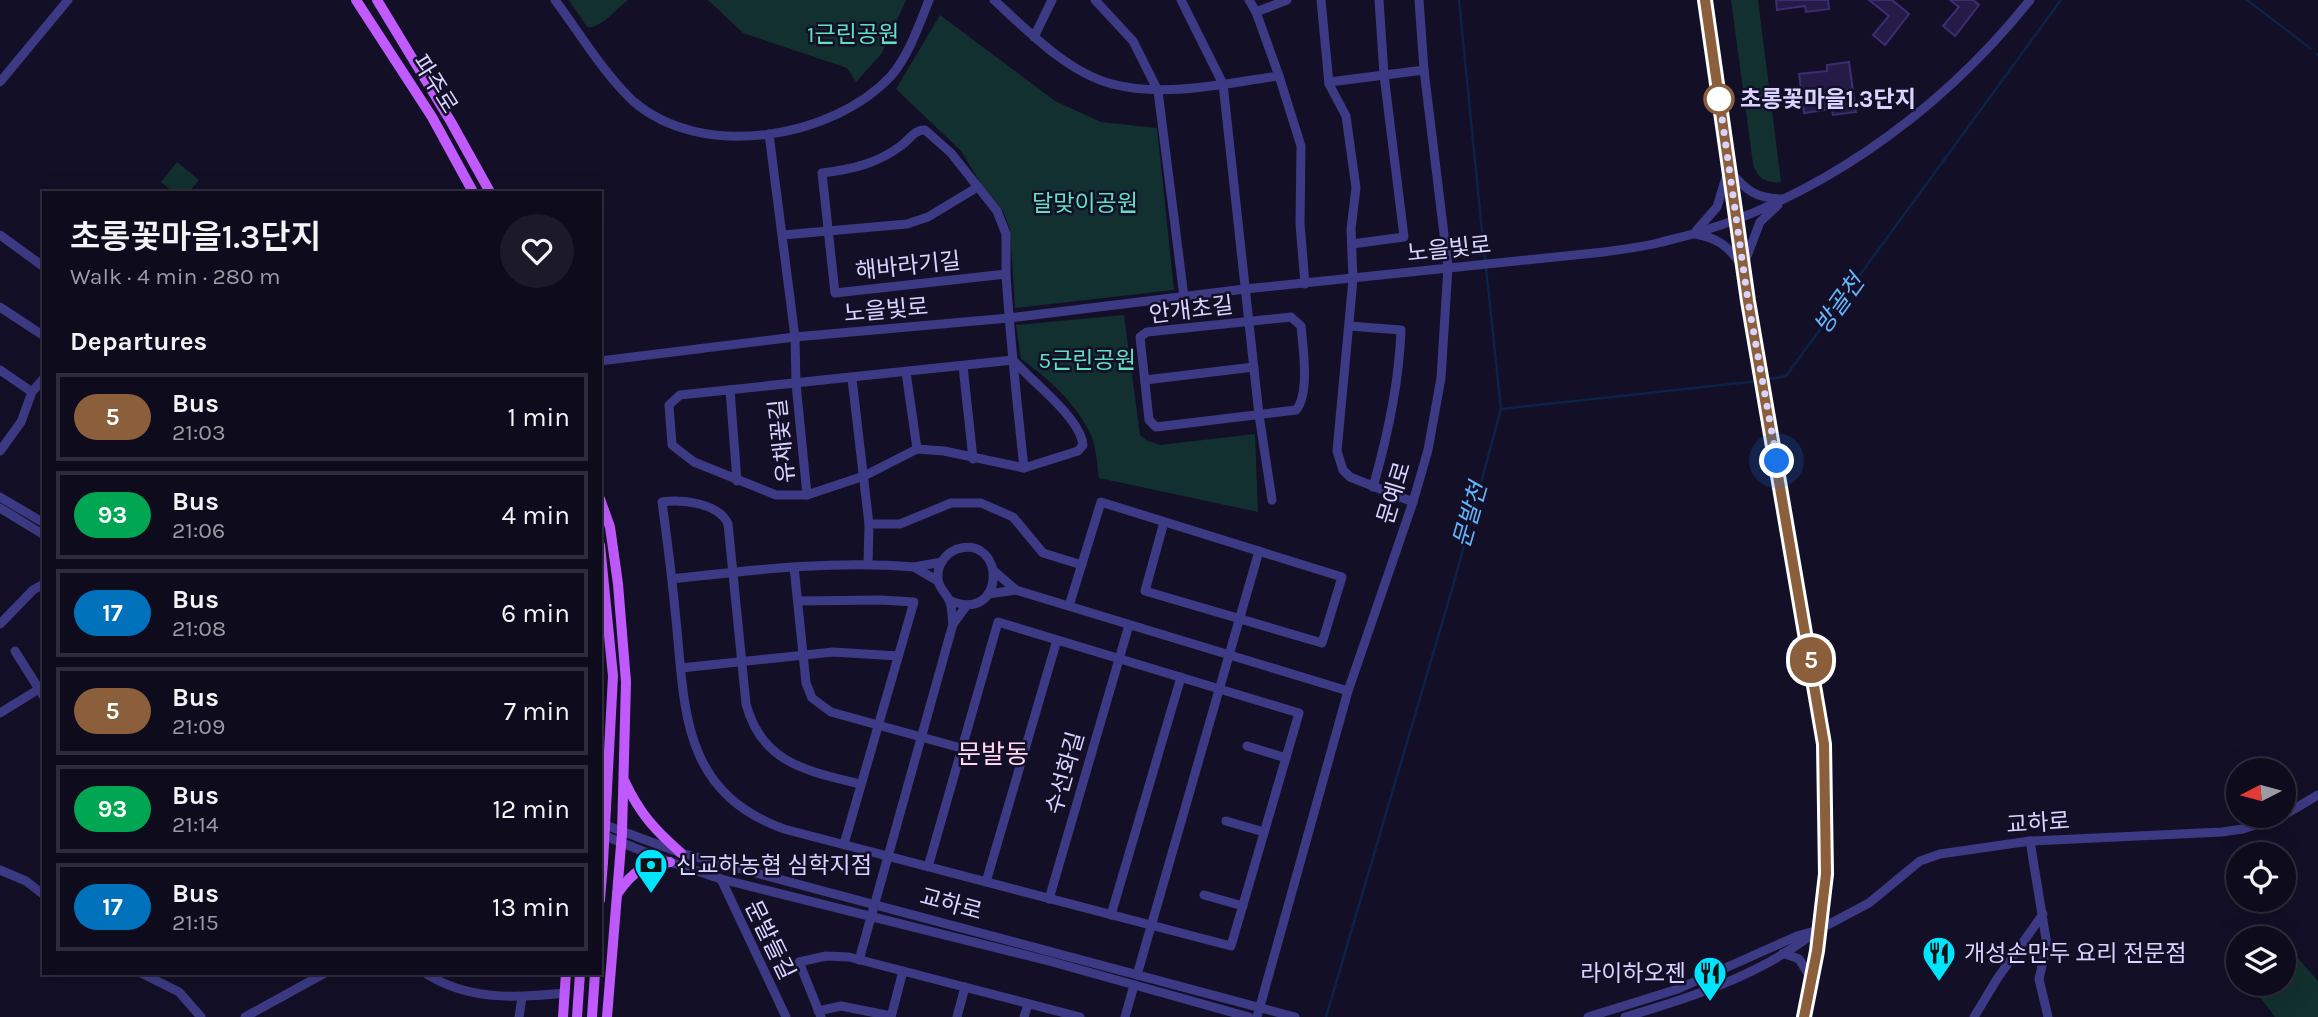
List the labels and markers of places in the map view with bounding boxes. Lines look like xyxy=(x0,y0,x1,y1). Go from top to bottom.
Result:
marker: 초롱꽃마을1.3단지 xyxy=(1704,84,1734,114)
place label: 초롱꽃마을1.3단지 xyxy=(1740,86,1916,113)
bank icon: 신교하농협 심학지점 xyxy=(632,846,670,895)
place label: 신교하농협 심학지점 xyxy=(676,852,872,879)
restaurant icon: 개성손만두 요리 전문점 xyxy=(1920,934,1958,983)
place label: 개성손만두 요리 전문점 xyxy=(1964,940,2187,967)
restaurant icon: 라이하오젠 xyxy=(1691,954,1729,1003)
place label: 라이하오젠 xyxy=(1580,960,1686,987)

